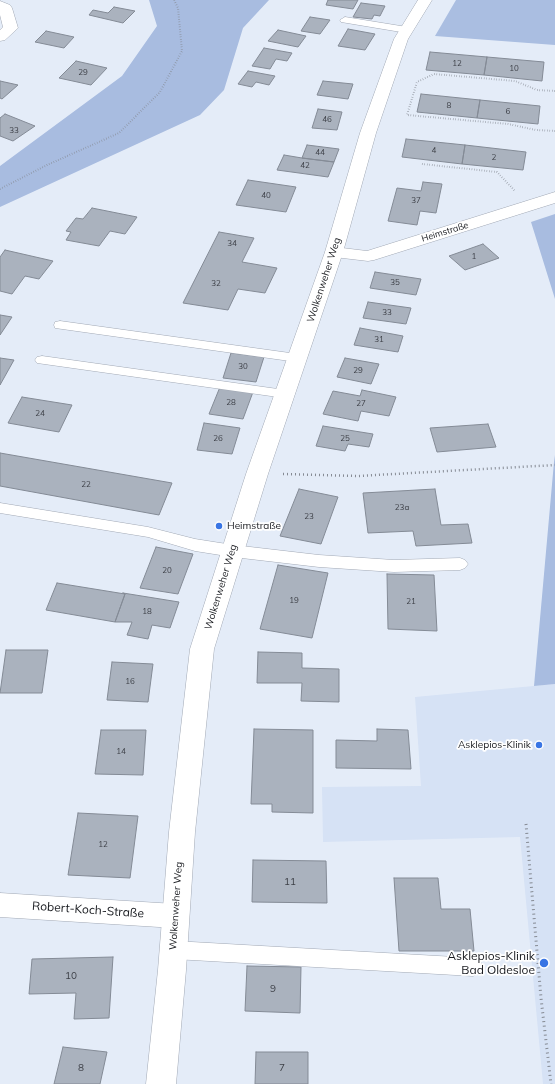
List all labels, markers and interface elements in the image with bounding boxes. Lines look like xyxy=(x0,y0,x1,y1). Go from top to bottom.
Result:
house number: 12 xyxy=(452,59,462,69)
house number: 10 xyxy=(509,64,519,74)
house number: 29 xyxy=(78,68,88,78)
house number: 8 xyxy=(447,101,451,111)
house number: 6 xyxy=(506,107,510,117)
house number: 46 xyxy=(322,115,332,125)
house number: 33 xyxy=(9,126,19,136)
house number: 4 xyxy=(432,146,436,156)
house number: 44 xyxy=(315,148,325,158)
house number: 2 xyxy=(492,153,496,163)
house number: 42 xyxy=(300,161,310,171)
house number: 40 xyxy=(261,191,271,201)
house number: 37 xyxy=(411,196,421,206)
street label: Heimstraße xyxy=(420,220,470,244)
street label: Wolkenweher Weg xyxy=(305,236,343,324)
house number: 34 xyxy=(227,239,237,249)
house number: 1 xyxy=(472,252,476,262)
house number: 35 xyxy=(390,278,400,288)
house number: 32 xyxy=(211,279,221,289)
house number: 33 xyxy=(382,308,392,318)
house number: 31 xyxy=(374,335,384,345)
house number: 30 xyxy=(238,362,248,372)
house number: 29 xyxy=(353,366,363,376)
house number: 28 xyxy=(226,398,236,408)
house number: 27 xyxy=(356,399,366,409)
house number: 24 xyxy=(35,409,45,419)
house number: 26 xyxy=(213,434,223,444)
house number: 25 xyxy=(340,434,350,444)
house number: 22 xyxy=(81,480,91,490)
house number: 23a xyxy=(395,503,409,513)
house number: 23 xyxy=(304,512,314,522)
place label: Heimstraße xyxy=(227,520,281,532)
marker: Heimstraße xyxy=(214,521,224,531)
street label: Wolkenweher Weg xyxy=(202,543,240,631)
house number: 20 xyxy=(162,566,172,576)
house number: 19 xyxy=(289,596,299,606)
house number: 21 xyxy=(406,597,416,607)
house number: 18 xyxy=(142,607,152,617)
house number: 16 xyxy=(125,677,135,687)
place label: Asklepios-Klinik xyxy=(458,739,531,751)
marker: Asklepios-Klinik xyxy=(534,740,544,750)
house number: 14 xyxy=(116,747,126,757)
house number: 12 xyxy=(98,840,108,850)
street label: Wolkenweher Weg xyxy=(167,861,185,951)
house number: 11 xyxy=(284,876,296,888)
street label: Robert-Koch-Straße xyxy=(32,899,144,921)
place label: Asklepios-Klinik Bad Oldesloe xyxy=(447,949,535,977)
marker: Asklepios-Klinik Bad Oldesloe xyxy=(538,957,550,969)
house number: 10 xyxy=(65,970,77,982)
house number: 9 xyxy=(270,983,276,995)
house number: 8 xyxy=(78,1062,84,1074)
house number: 7 xyxy=(279,1062,285,1074)

